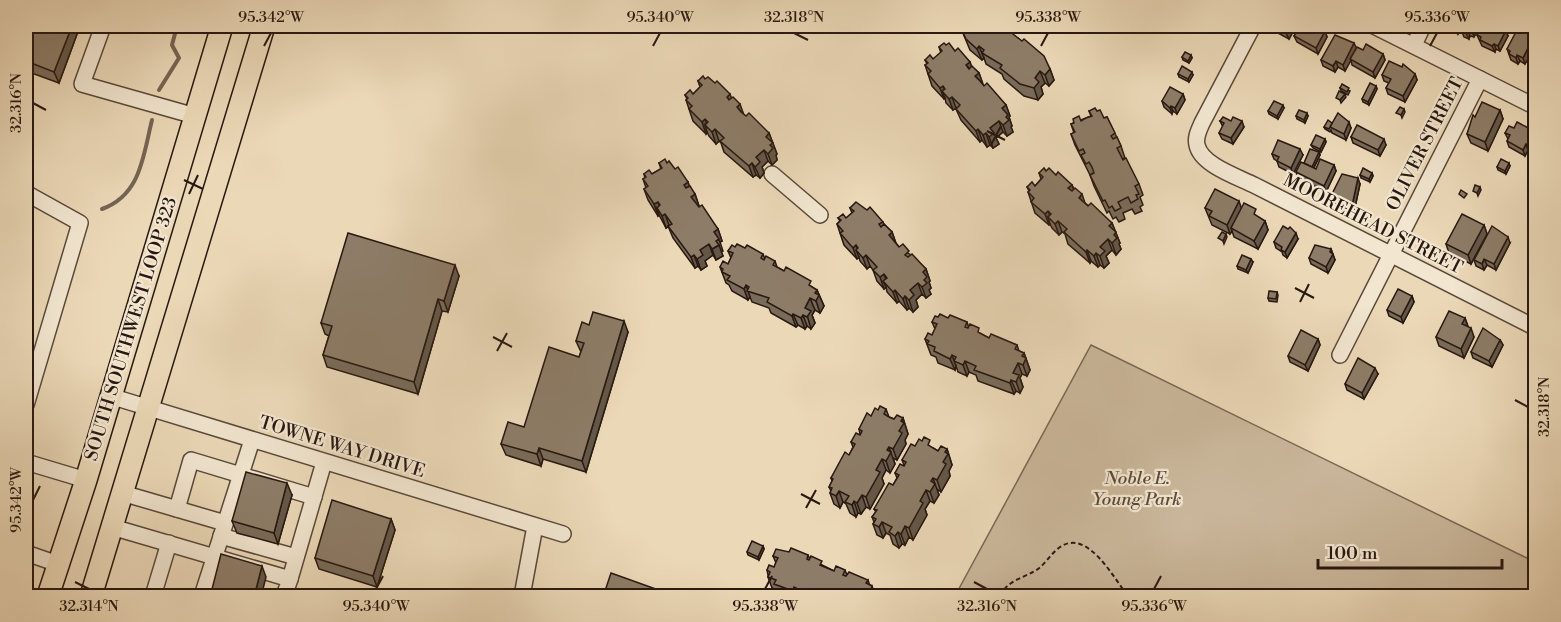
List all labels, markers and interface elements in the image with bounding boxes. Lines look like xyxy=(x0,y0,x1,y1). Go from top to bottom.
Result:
text: 95.342°W xyxy=(238,8,304,27)
text: 95.340°W xyxy=(626,8,694,27)
text: 32.318°N xyxy=(764,8,824,27)
text: 95.338°W xyxy=(1015,8,1081,27)
text: 95.336°W xyxy=(1404,8,1470,27)
text: 32.316°N xyxy=(7,73,26,133)
street label: OLIVER STREET xyxy=(1381,73,1469,215)
street label: MOOREHEAD STREET xyxy=(1279,169,1467,279)
street label: SOUTH SOUTHWEST LOOP 323 xyxy=(80,194,182,464)
text: 32.318°N xyxy=(1535,377,1554,437)
street label: TOWNE WAY DRIVE xyxy=(256,411,428,483)
text: 95.342°W xyxy=(7,467,26,533)
park label: Noble E. Young Park xyxy=(1092,467,1182,511)
scale bar xyxy=(1318,532,1502,570)
text: 100 m xyxy=(1327,542,1378,565)
text: 32.314°N xyxy=(59,597,119,616)
text: 95.340°W xyxy=(342,597,410,616)
text: 95.338°W xyxy=(732,597,798,616)
text: 32.316°N xyxy=(957,597,1017,616)
text: 95.336°W xyxy=(1121,597,1187,616)

